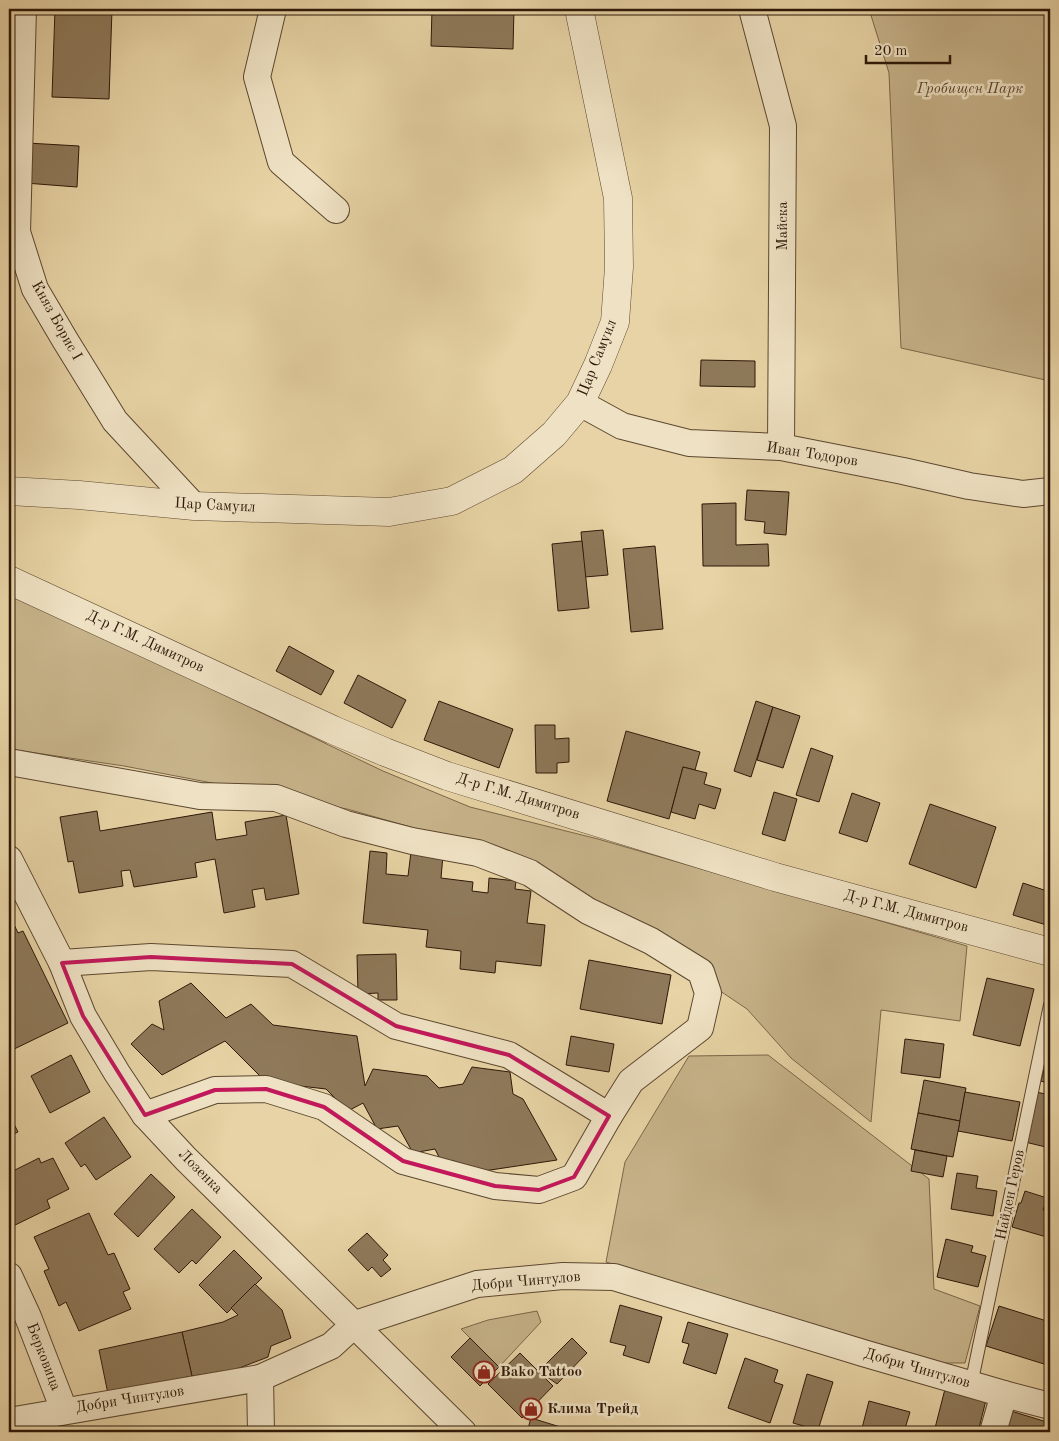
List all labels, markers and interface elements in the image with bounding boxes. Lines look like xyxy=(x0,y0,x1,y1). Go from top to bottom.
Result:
scale bar xyxy=(866,32,950,64)
text: 20 m xyxy=(874,44,908,59)
park label: Гробищен Парк xyxy=(916,81,1023,97)
street label: Майска xyxy=(776,201,791,251)
street label: Княз Борис I xyxy=(28,279,84,363)
street label: Цар Самуил xyxy=(576,318,620,398)
street label: Иван Тодоров xyxy=(765,440,859,470)
street label: Цар Самуил xyxy=(174,496,256,516)
street label: Д-р Г.М. Димитров xyxy=(84,608,206,676)
street label: Д-р Г.М. Димитров xyxy=(455,771,581,823)
street label: Д-р Г.М. Димитров xyxy=(842,888,970,936)
street label: Лозенка xyxy=(175,1147,225,1197)
street label: Найден Геров xyxy=(994,1148,1028,1242)
street label: Добри Чинтулов xyxy=(471,1270,581,1294)
street label: Берковица xyxy=(23,1321,63,1393)
street label: Добри Чинтулов xyxy=(862,1347,972,1391)
shop icon: Bako Tattoo xyxy=(472,1360,496,1384)
place label: Bako Tattoo xyxy=(500,1365,582,1380)
street label: Добри Чинтулов xyxy=(75,1384,185,1416)
shop icon: Клима Трейд xyxy=(519,1397,543,1421)
place label: Клима Трейд xyxy=(547,1402,638,1417)

